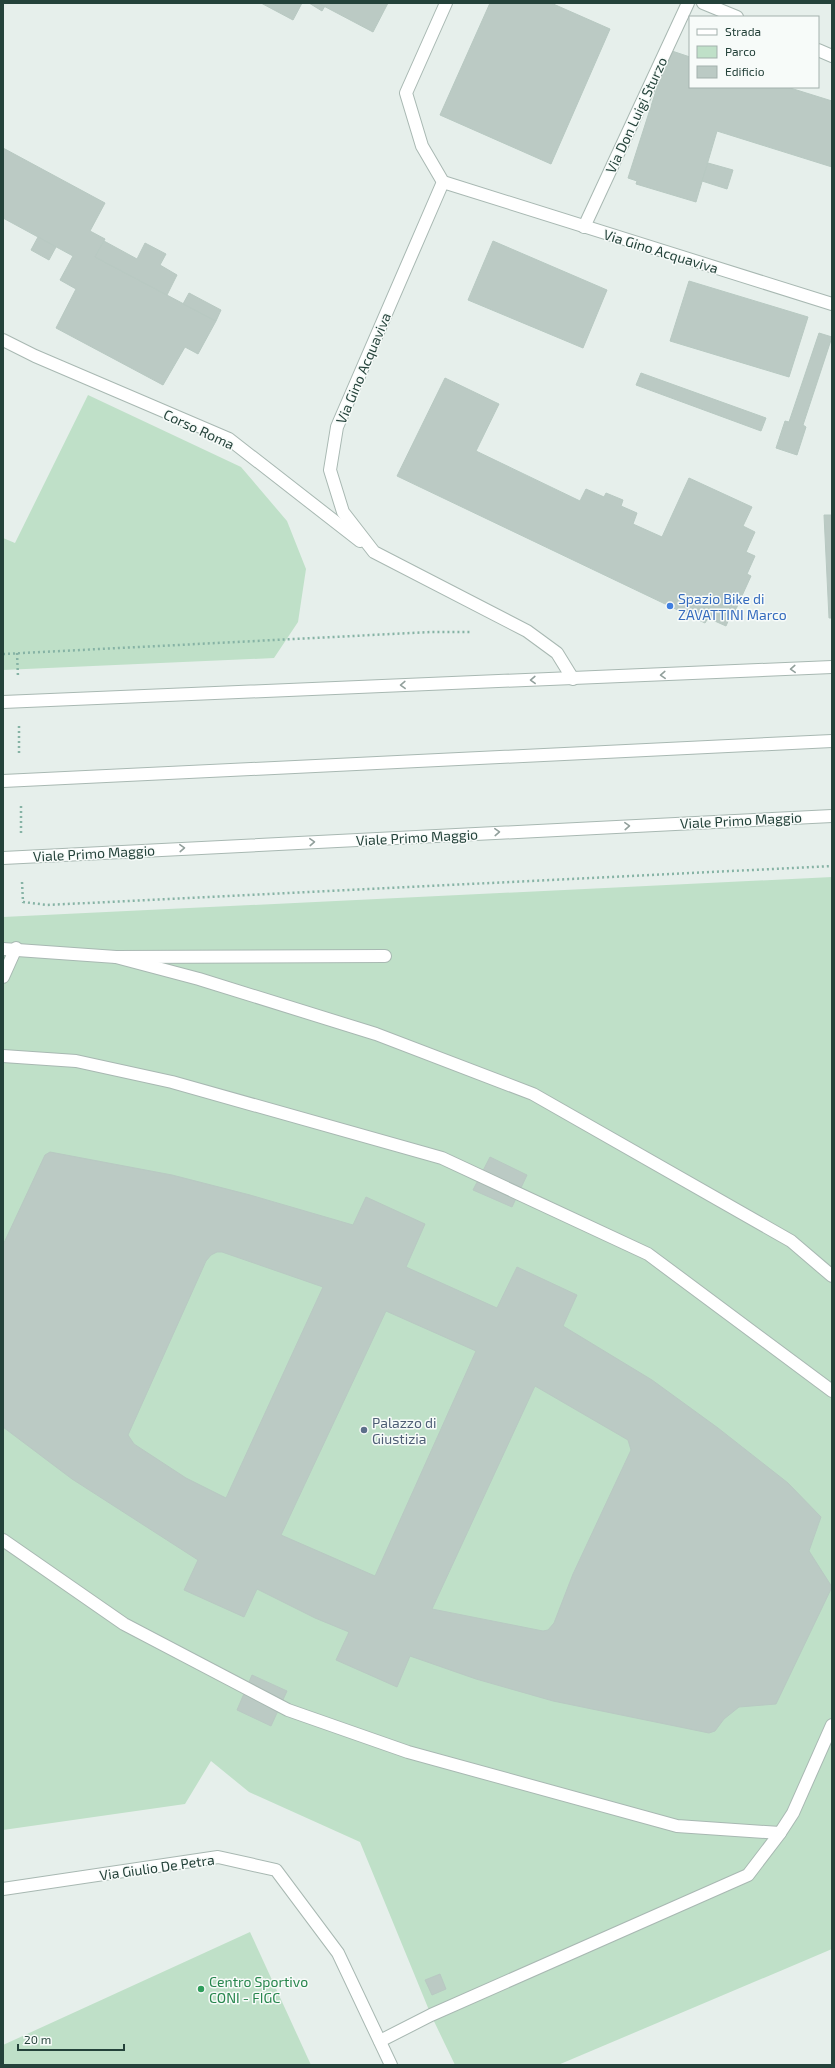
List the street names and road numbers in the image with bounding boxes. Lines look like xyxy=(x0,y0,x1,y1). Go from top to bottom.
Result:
street label: Via Don Luigi Sturzo xyxy=(602,54,670,176)
street label: Via Gino Acquaviva xyxy=(602,225,720,277)
street label: Via Gino Acquaviva xyxy=(332,310,394,426)
street label: Corso Roma xyxy=(161,405,237,453)
street label: Viale Primo Maggio xyxy=(680,808,802,832)
street label: Viale Primo Maggio xyxy=(356,825,478,849)
street label: Viale Primo Maggio xyxy=(33,841,155,865)
street label: Via Giulio De Petra xyxy=(98,1851,216,1883)

